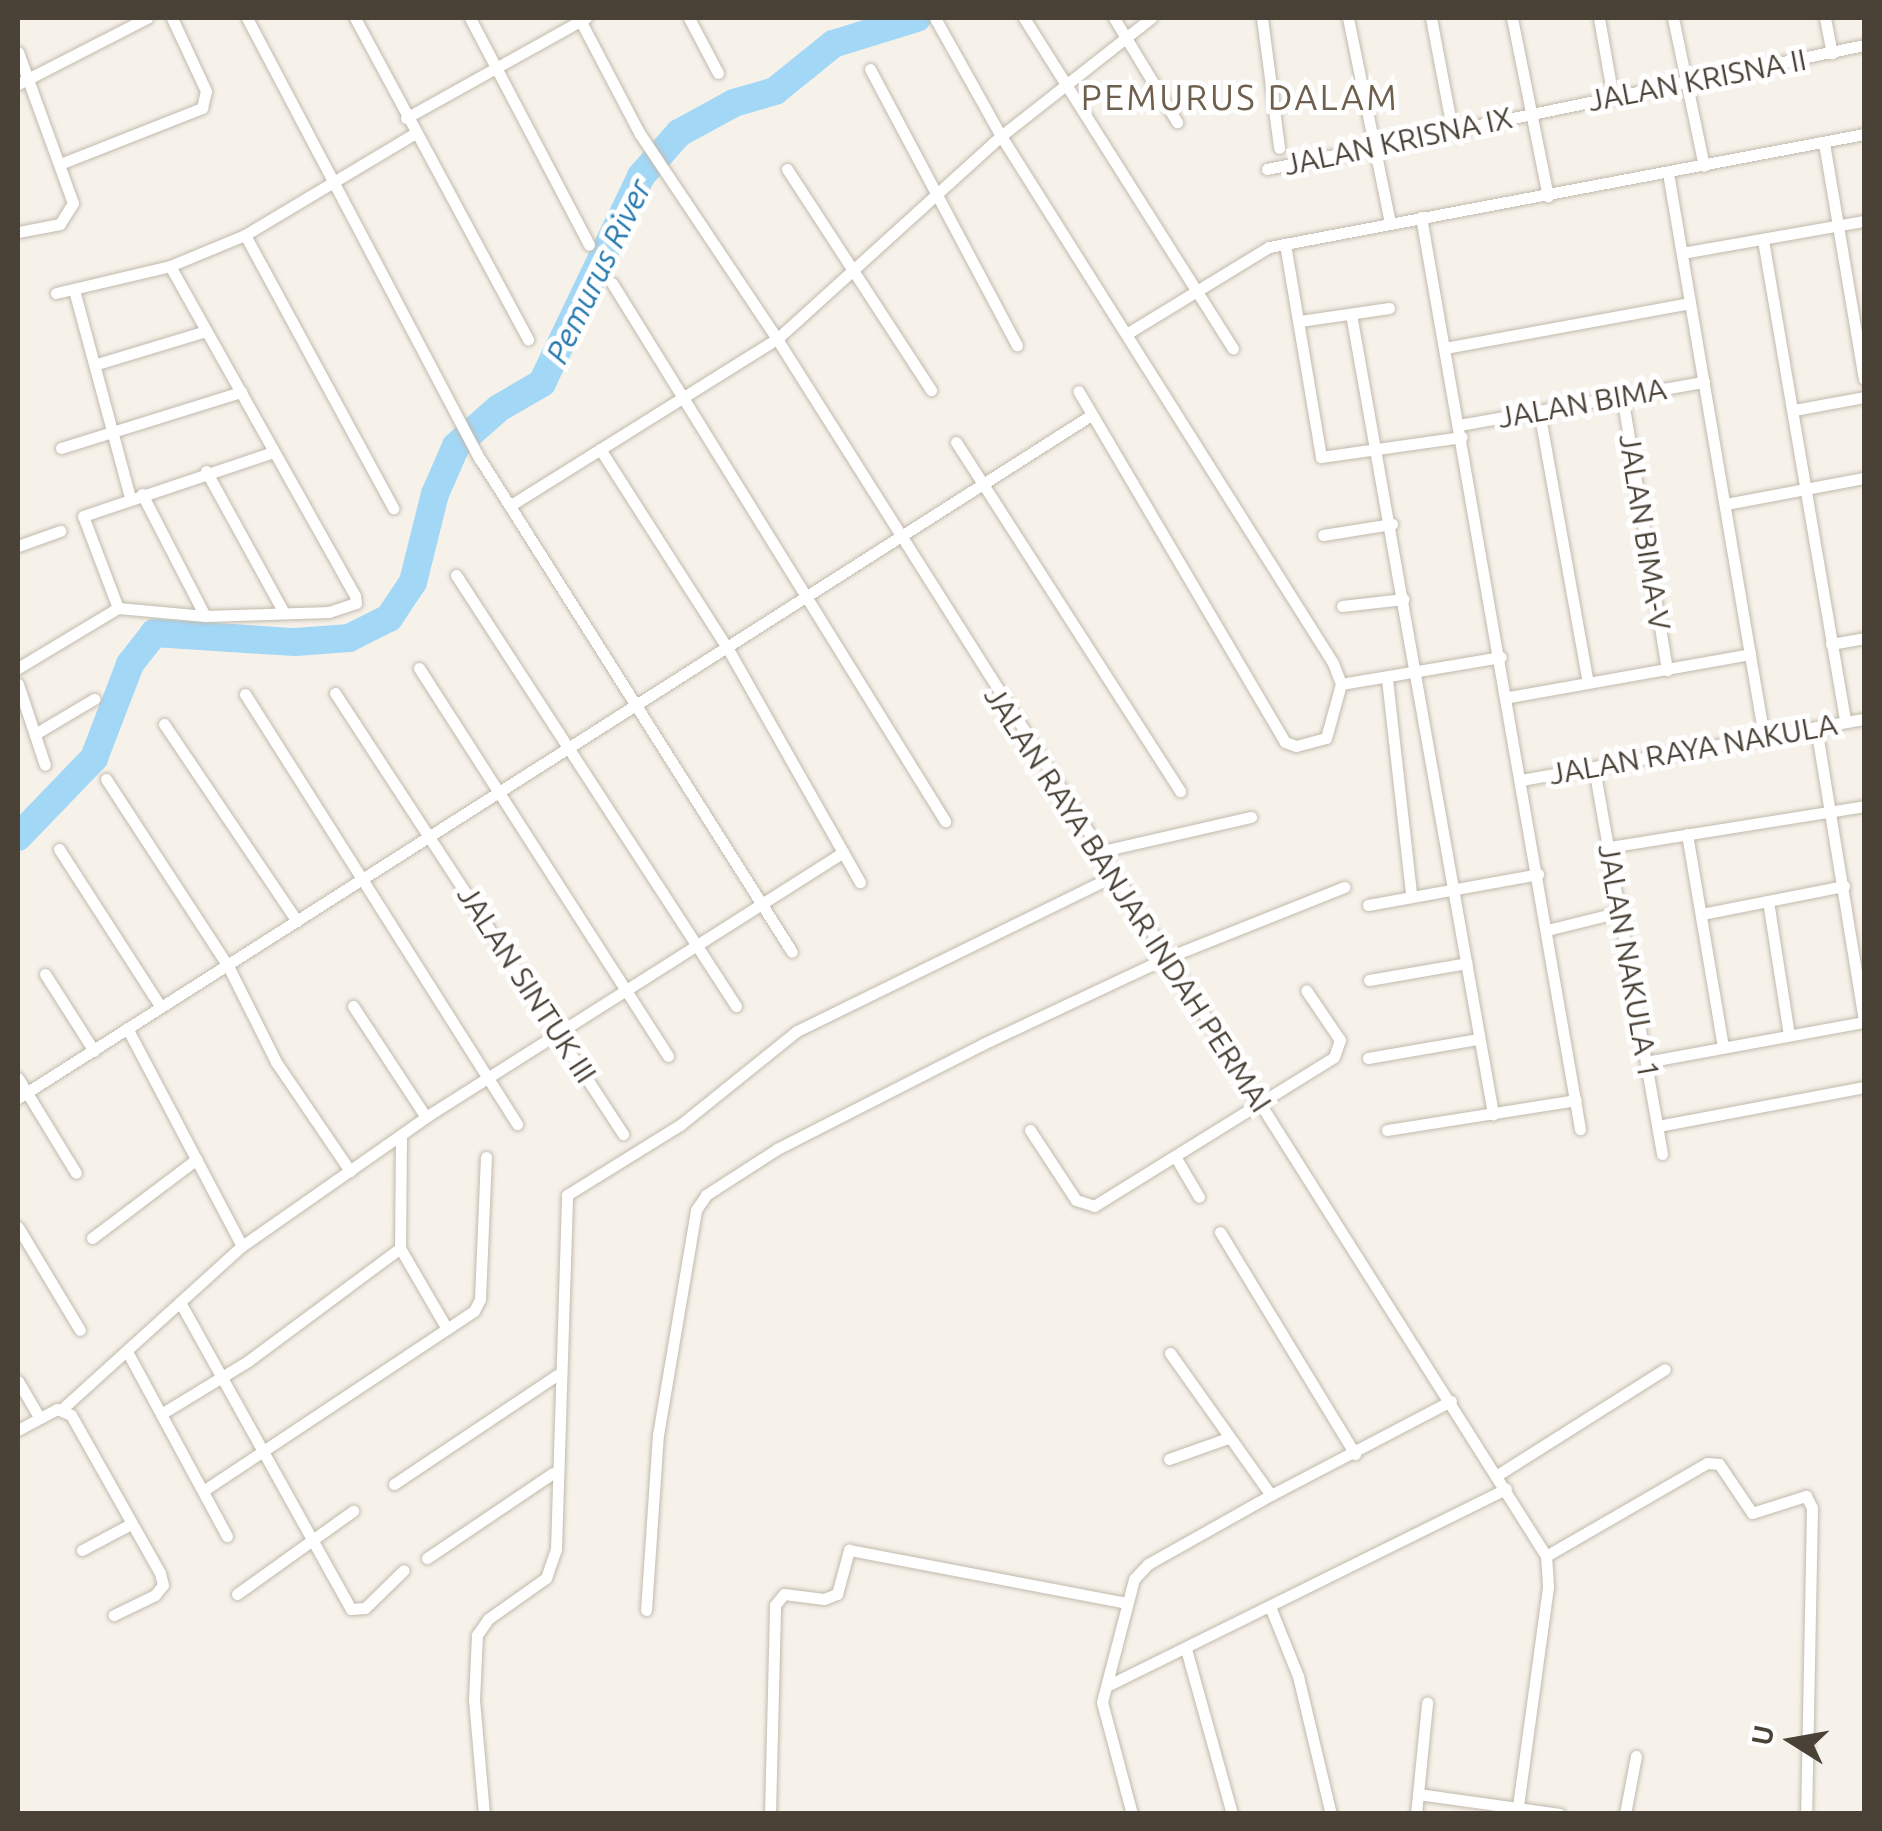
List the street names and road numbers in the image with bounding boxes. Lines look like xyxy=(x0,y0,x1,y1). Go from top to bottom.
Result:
street label: JALAN KRISNA II xyxy=(1585,41,1809,119)
street label: JALAN KRISNA IX xyxy=(1281,99,1515,183)
street label: JALAN BIMA xyxy=(1495,370,1669,436)
street label: JALAN BIMA-V xyxy=(1612,431,1678,633)
street label: JALAN RAYA BANJAR INDAH PERMAI xyxy=(977,679,1279,1119)
street label: JALAN RAYA NAKULA xyxy=(1546,706,1840,792)
street label: JALAN NAKULA 1 xyxy=(1591,841,1667,1081)
street label: JALAN SINTUK III xyxy=(450,878,604,1090)

